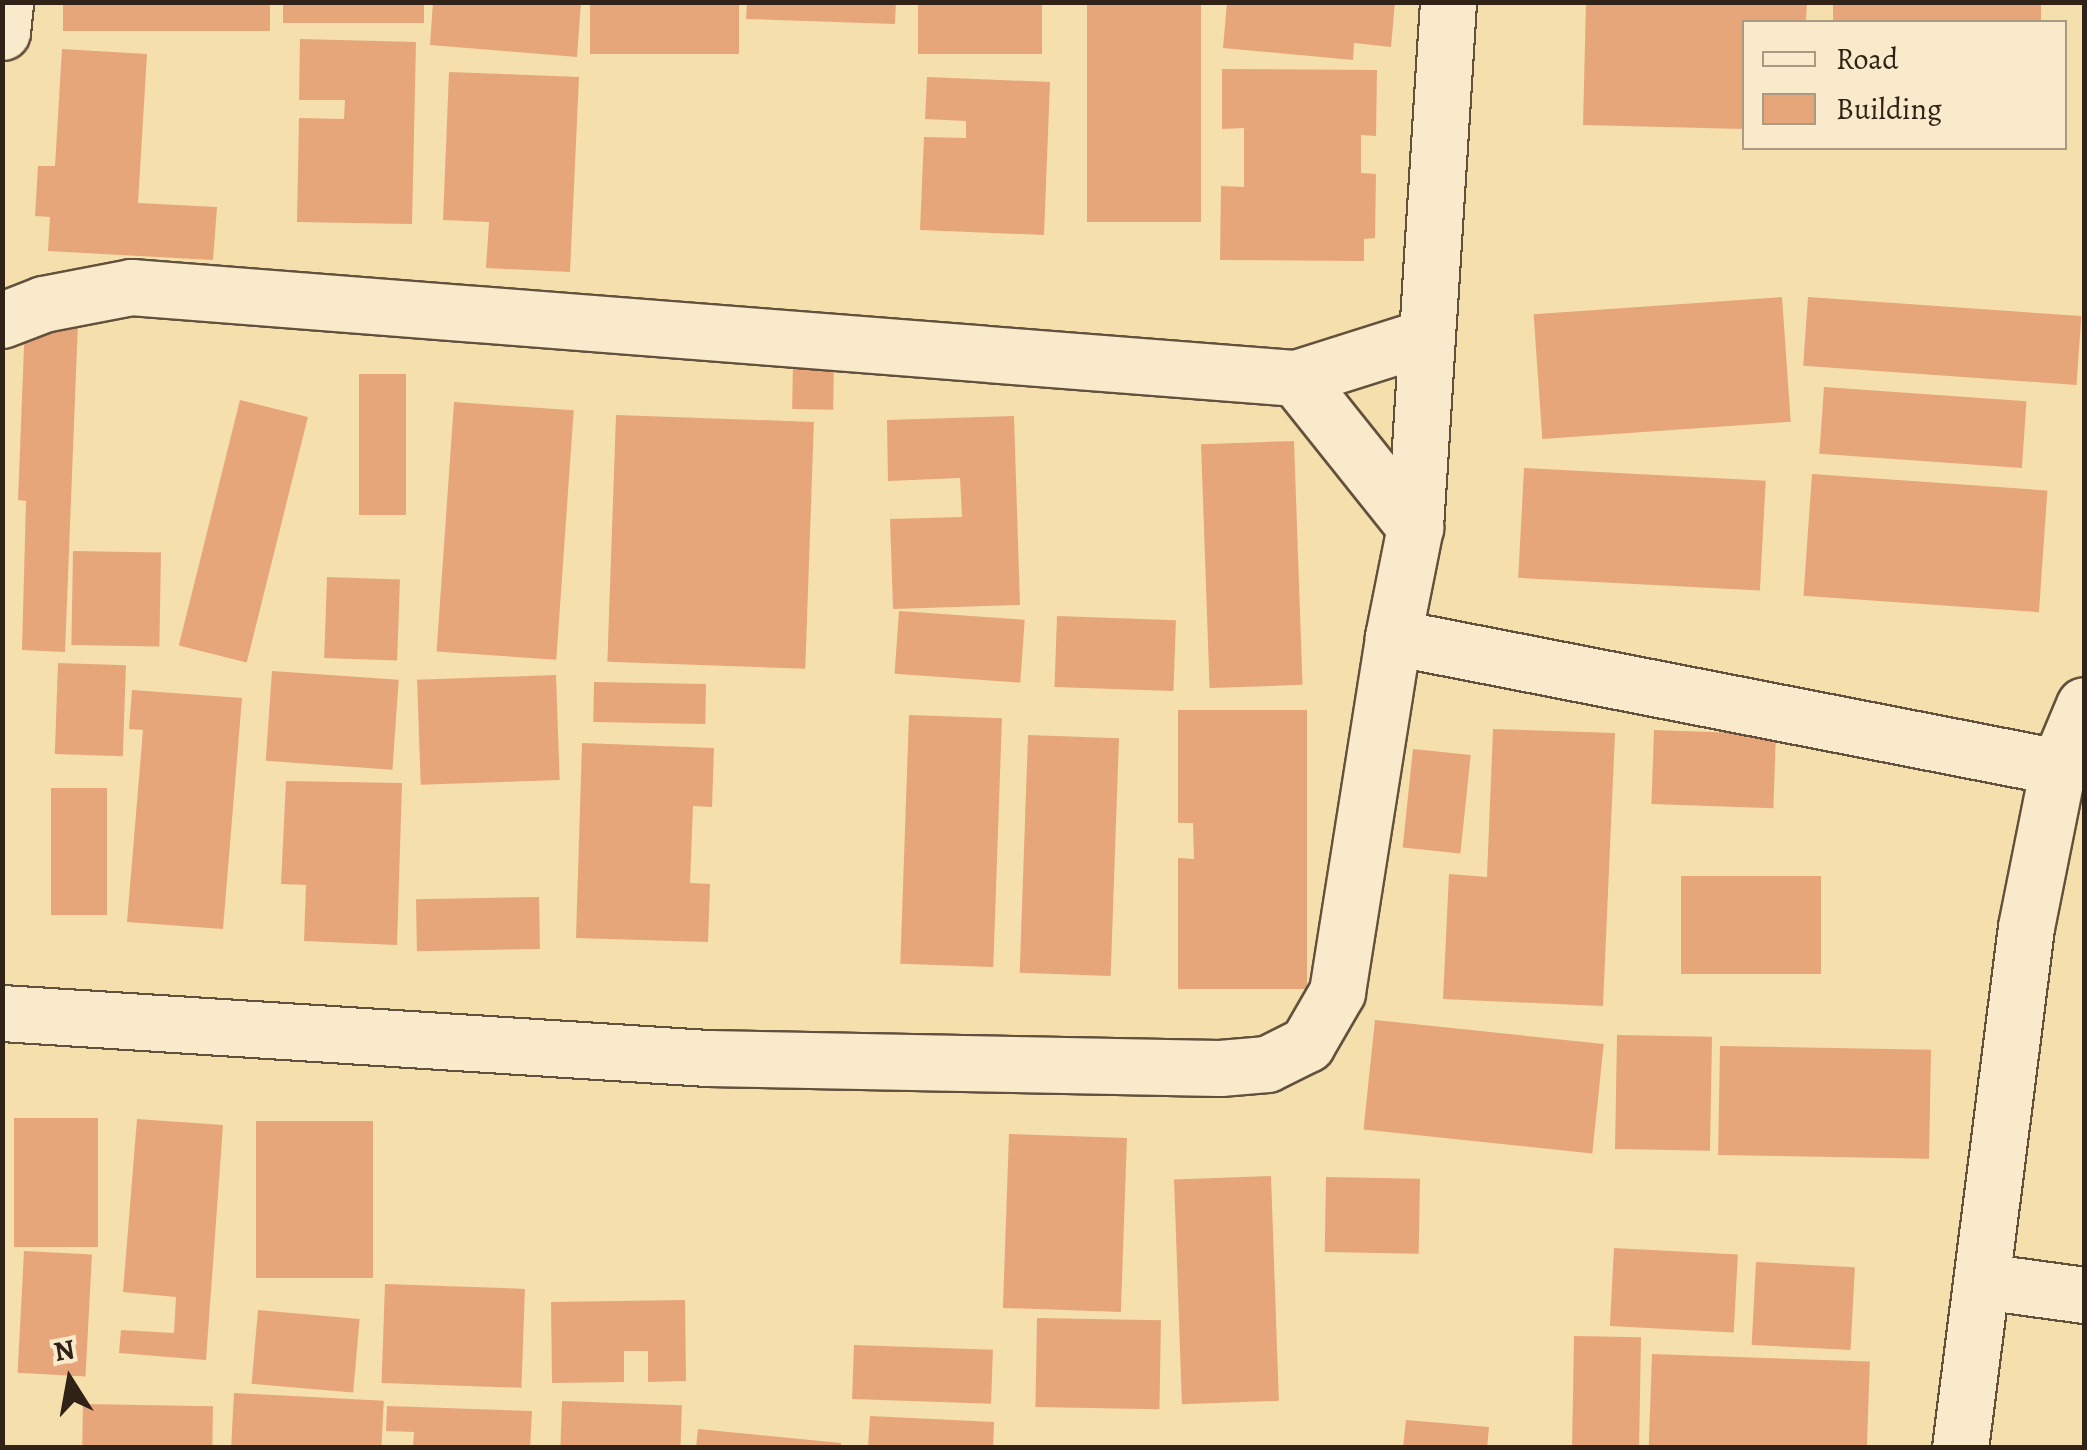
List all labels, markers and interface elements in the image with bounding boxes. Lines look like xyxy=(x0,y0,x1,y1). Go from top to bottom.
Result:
legend xyxy=(1742,20,2067,150)
text: Road xyxy=(1836,39,1898,79)
text: Building xyxy=(1836,89,1942,129)
north arrow xyxy=(20,1330,120,1430)
text: N xyxy=(51,1330,78,1371)

